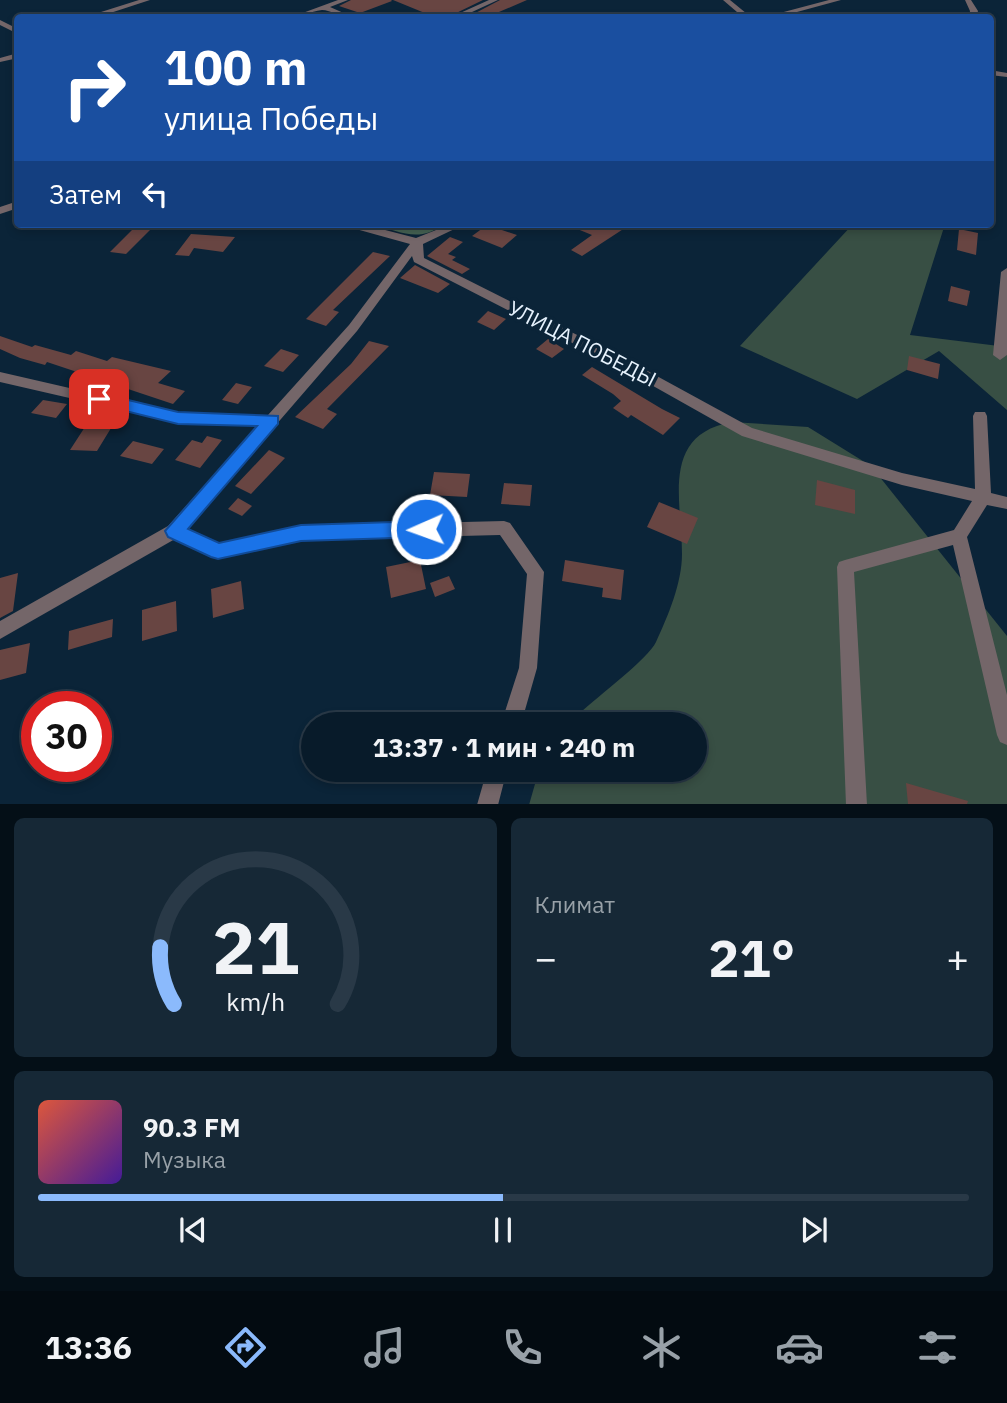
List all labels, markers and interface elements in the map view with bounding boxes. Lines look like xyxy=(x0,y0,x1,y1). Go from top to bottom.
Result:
text: 100 m xyxy=(164,35,308,98)
icon: right xyxy=(49,42,140,133)
text: улица Победы xyxy=(164,97,378,139)
icon: left xyxy=(136,175,174,213)
text: Затем xyxy=(49,177,122,211)
street label: УЛИЦА ПОБЕДЫ xyxy=(503,294,661,393)
pin xyxy=(69,369,129,429)
icon: arrive xyxy=(80,380,118,418)
position arrow xyxy=(389,492,463,566)
speed limit sign: 30 xyxy=(21,691,112,782)
text: 13:37 · 1 мин · 240 m xyxy=(373,730,635,764)
text: Климат xyxy=(535,889,615,919)
text: 21 xyxy=(212,899,299,994)
text: 21° xyxy=(708,924,795,991)
text: − xyxy=(535,933,557,982)
text: + xyxy=(946,933,969,982)
text: km/h xyxy=(226,984,285,1017)
text: 90.3 FM xyxy=(143,1110,241,1144)
text: Музыка xyxy=(143,1144,226,1174)
icon: previous xyxy=(174,1211,212,1249)
icon: pause xyxy=(484,1211,522,1249)
icon: next xyxy=(795,1211,833,1249)
icon: directions xyxy=(221,1323,270,1372)
icon: music xyxy=(360,1323,409,1372)
icon: phone xyxy=(498,1323,547,1372)
icon: climate xyxy=(637,1323,686,1372)
icon: car xyxy=(775,1323,824,1372)
icon: filters xyxy=(913,1323,962,1372)
text: 13:36 xyxy=(45,1326,132,1368)

